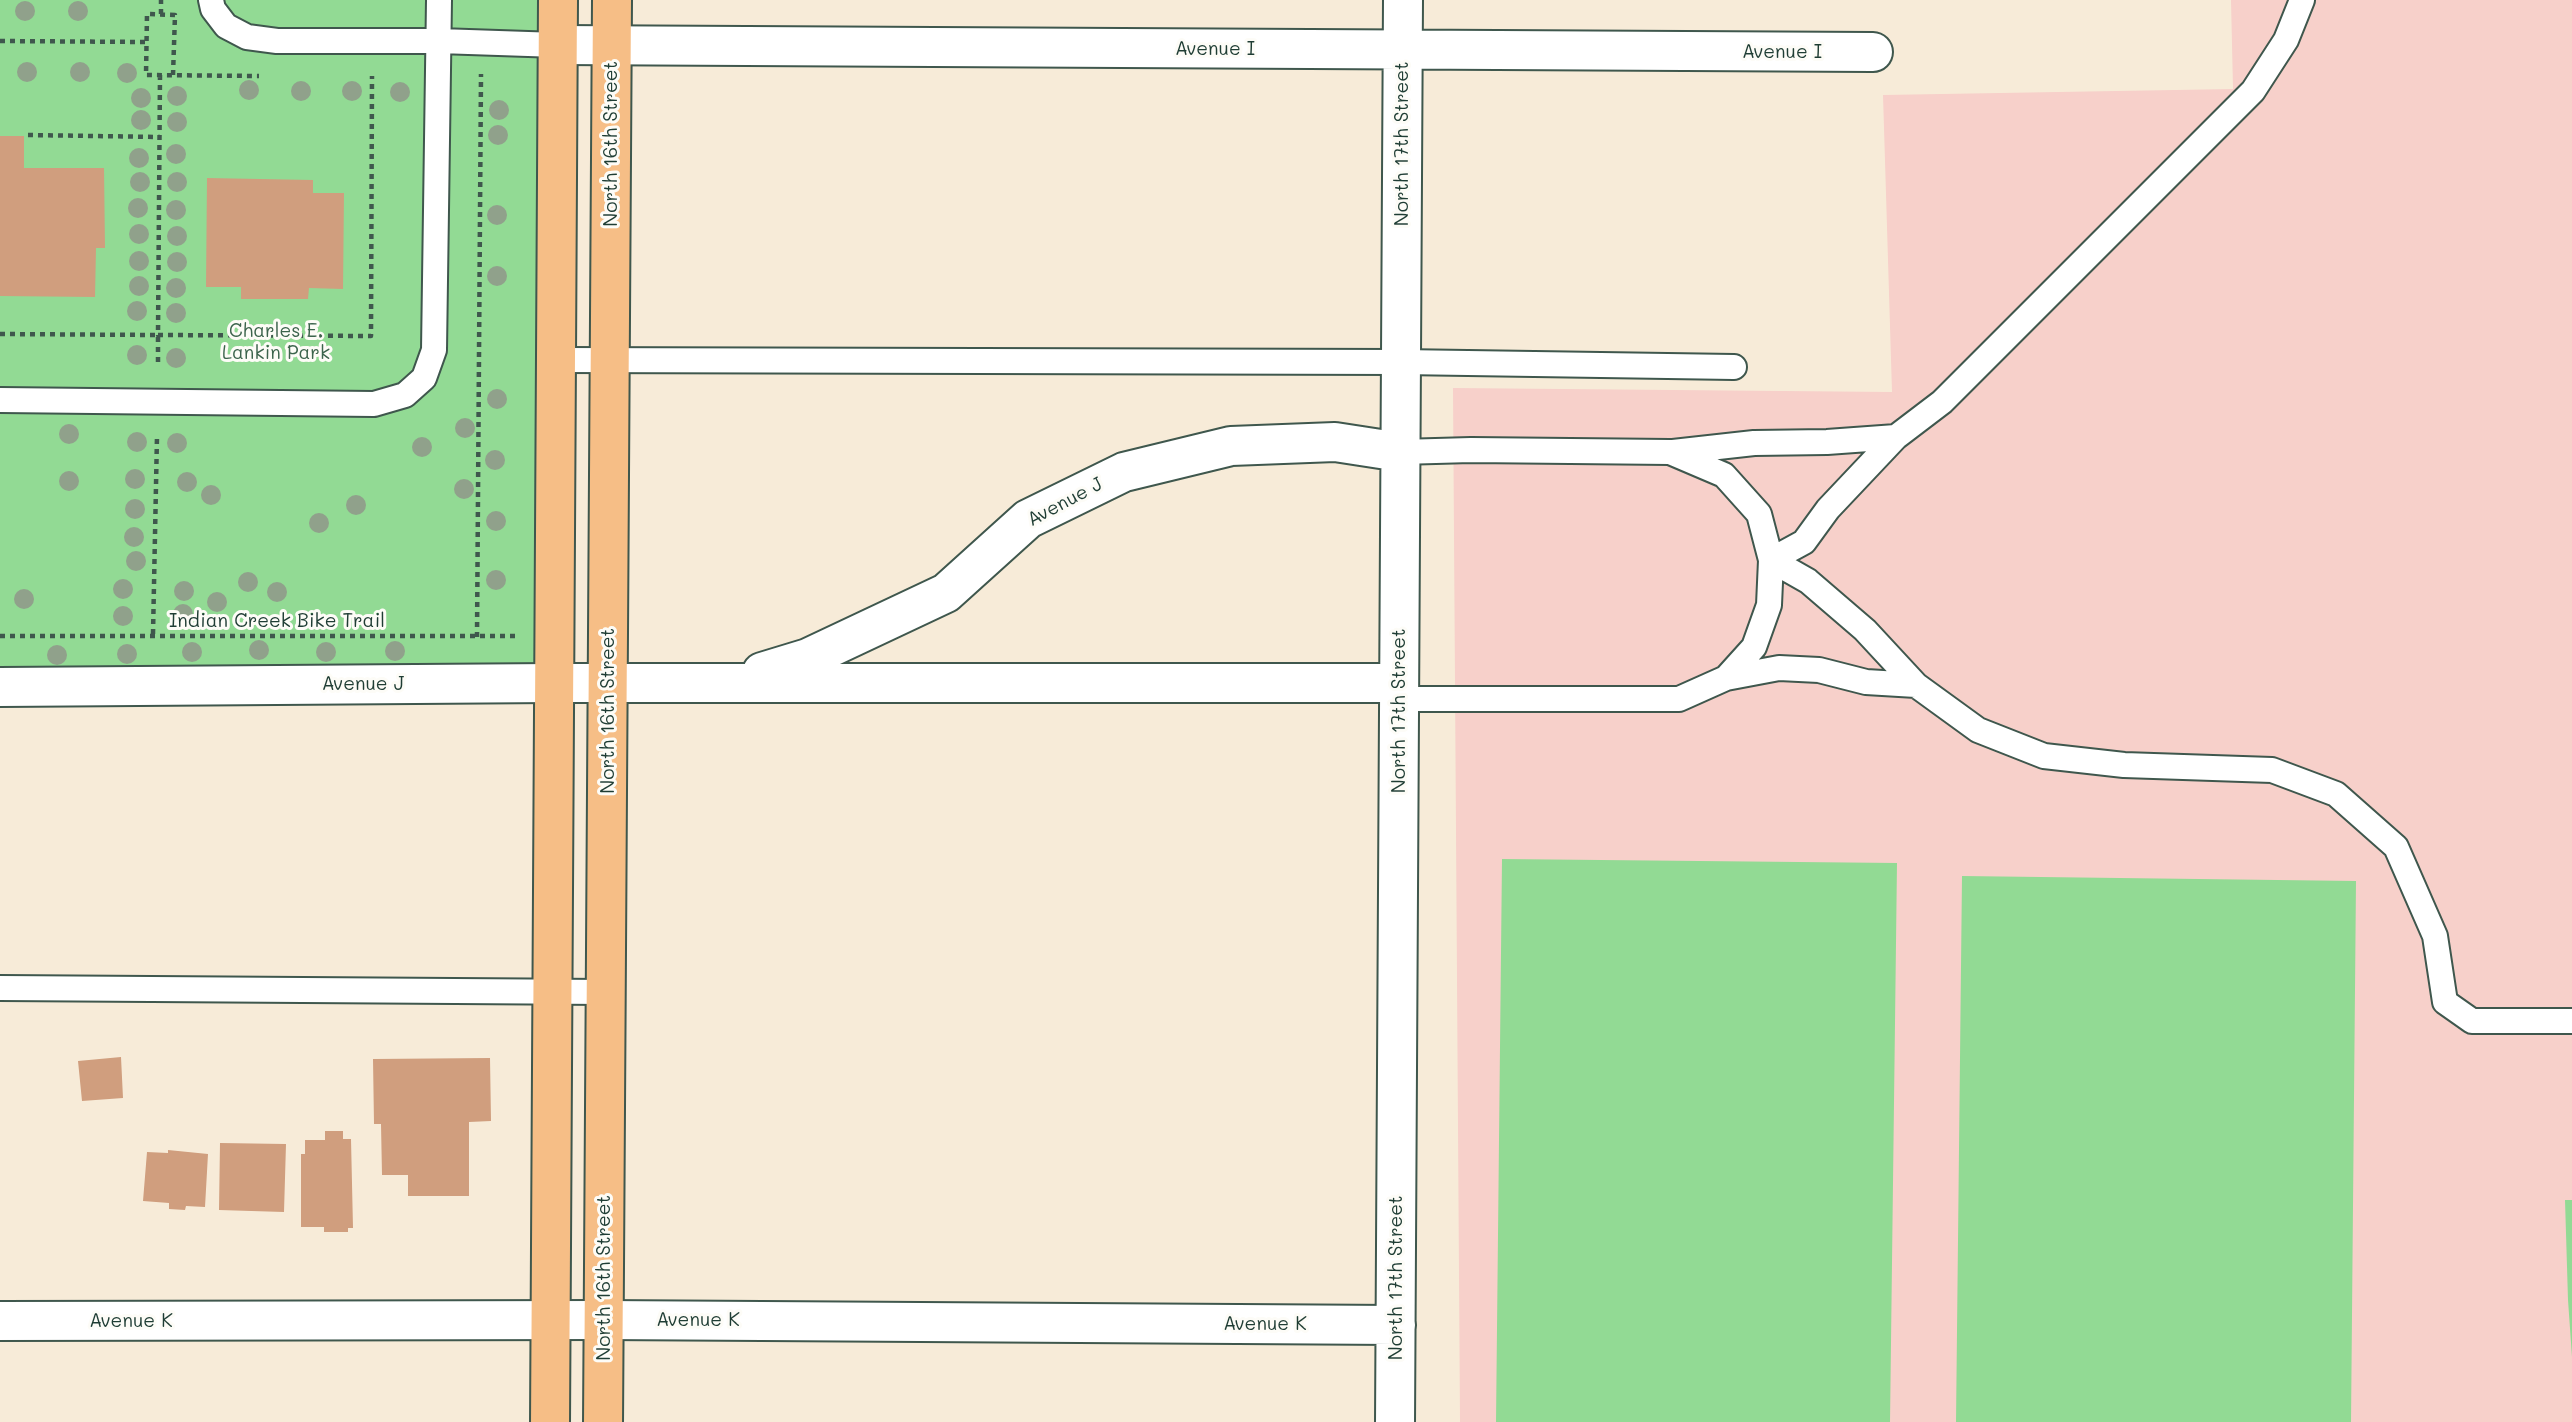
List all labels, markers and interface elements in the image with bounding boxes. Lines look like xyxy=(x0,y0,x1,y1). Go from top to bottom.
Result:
street label: Avenue I xyxy=(1175,38,1255,60)
street label: Avenue I xyxy=(1742,41,1822,63)
street label: North 16th Street xyxy=(600,61,622,227)
street label: North 17th Street xyxy=(1391,62,1413,226)
park label: Charles E. Lankin Park xyxy=(222,320,330,364)
street label: Avenue J xyxy=(1023,473,1107,531)
street label: Indian Creek Bike Trail xyxy=(169,610,385,632)
street label: North 16th Street xyxy=(597,628,619,794)
street label: North 17th Street xyxy=(1388,629,1410,793)
street label: Avenue J xyxy=(322,673,404,695)
street label: North 16th Street xyxy=(593,1195,615,1361)
street label: North 17th Street xyxy=(1385,1196,1407,1360)
street label: Avenue K xyxy=(656,1309,740,1331)
street label: Avenue K xyxy=(89,1310,173,1332)
street label: Avenue K xyxy=(1223,1313,1307,1335)

